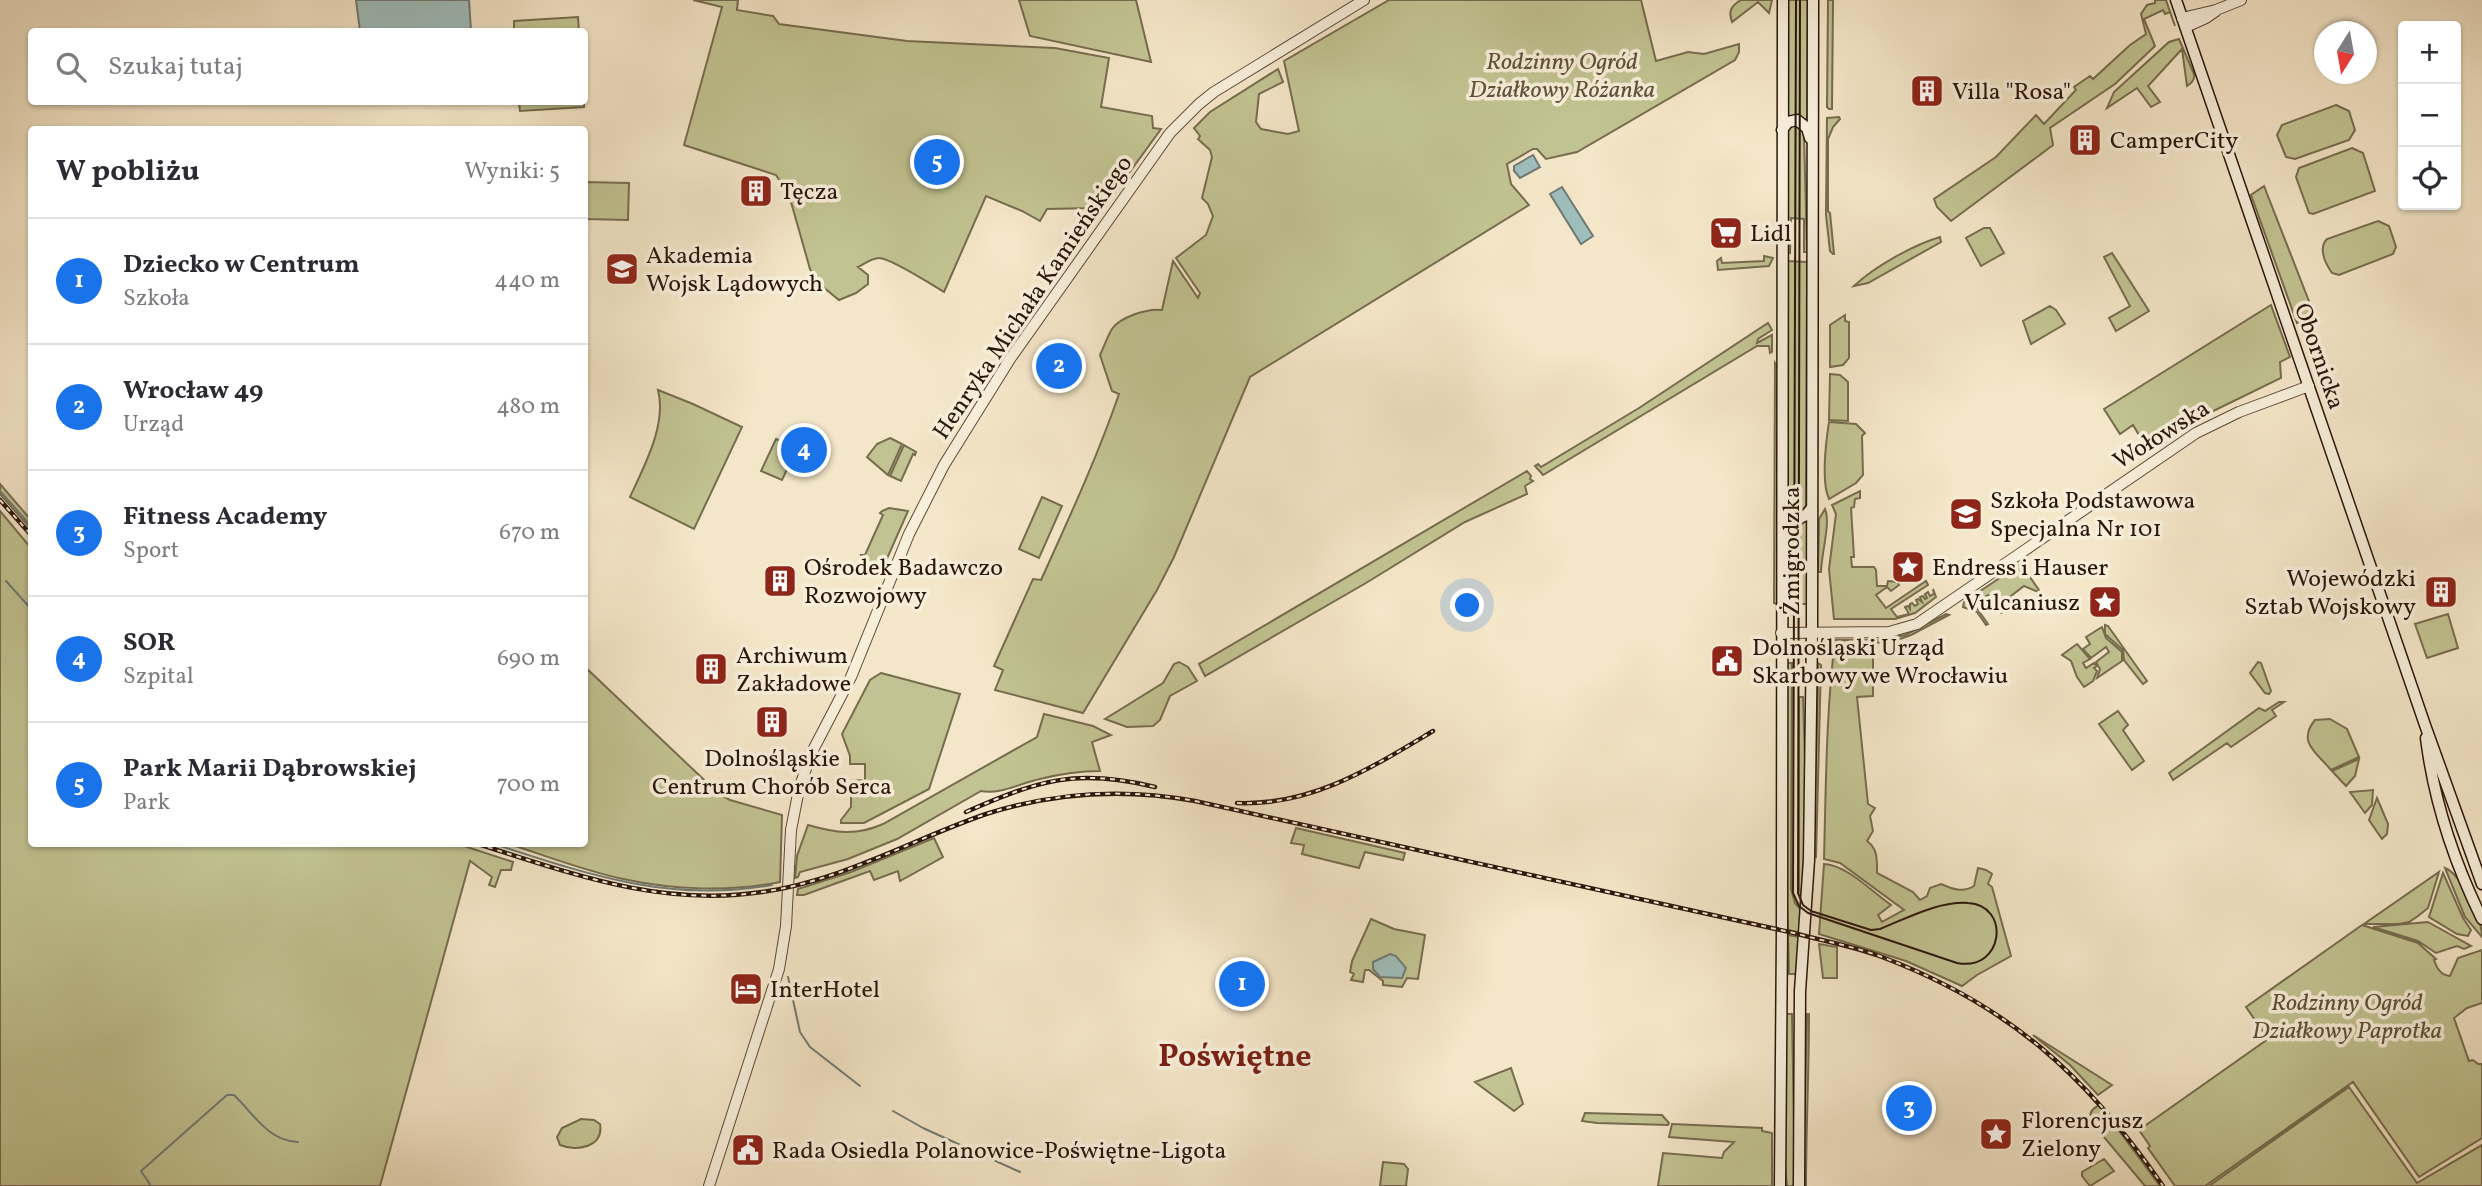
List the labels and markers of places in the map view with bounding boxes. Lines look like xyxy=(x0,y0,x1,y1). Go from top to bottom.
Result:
building icon: Villa "Rosa" xyxy=(1908,72,1946,110)
place label: Villa "Rosa" xyxy=(1952,76,2071,110)
building icon: CamperCity xyxy=(2066,121,2104,159)
place label: CamperCity xyxy=(2110,125,2238,159)
pin: 5 xyxy=(914,136,960,188)
building icon: Tęcza xyxy=(737,172,775,210)
place label: Tęcza xyxy=(780,176,838,210)
supermarket icon: Lidl xyxy=(1707,214,1745,252)
place label: Lidl xyxy=(1750,218,1791,252)
place label: Akademia Wojsk Lądowych xyxy=(646,240,823,302)
school or university icon: Akademia Wojsk Lądowych xyxy=(603,250,641,288)
pin: 2 xyxy=(1036,340,1082,392)
pin: 4 xyxy=(781,424,827,476)
place label: Szkoła Podstawowa Specjalna Nr 101 xyxy=(1990,485,2196,547)
school or university icon: Szkoła Podstawowa Specjalna Nr 101 xyxy=(1947,495,1985,533)
place icon: Endress i Hauser xyxy=(1889,548,1927,586)
place label: Ośrodek Badawczo Rozwojowy xyxy=(804,552,1003,614)
place label: Endress i Hauser xyxy=(1932,552,2108,586)
building icon: Ośrodek Badawczo Rozwojowy xyxy=(761,562,799,600)
place label: Wojewódzki Sztab Wojskowy xyxy=(2244,563,2416,625)
building icon: Wojewódzki Sztab Wojskowy xyxy=(2422,573,2460,611)
place icon: Vulcaniusz xyxy=(2086,583,2124,621)
place label: Vulcaniusz xyxy=(1964,587,2080,621)
place label: Dolnośląski Urząd Skarbowy we Wrocławiu xyxy=(1752,632,2008,694)
place label: Archiwum Zakładowe xyxy=(736,640,851,702)
public building icon: Dolnośląski Urząd Skarbowy we Wrocławiu xyxy=(1708,642,1746,680)
building icon: Archiwum Zakładowe xyxy=(692,650,730,688)
building icon: Dolnośląskie Centrum Chorób Serca xyxy=(753,703,791,741)
place label: Dolnośląskie Centrum Chorób Serca xyxy=(652,743,892,805)
pin: 1 xyxy=(1219,958,1265,1010)
hotel icon: InterHotel xyxy=(727,970,765,1008)
place label: InterHotel xyxy=(770,974,880,1008)
pin: 3 xyxy=(1886,1082,1932,1134)
place label: Florencjusz Zielony xyxy=(2021,1105,2144,1167)
place icon: Florencjusz Zielony xyxy=(1977,1115,2015,1153)
public building icon: Rada Osiedla Polanowice-Poświętne-Ligota xyxy=(729,1131,767,1169)
place label: Rada Osiedla Polanowice-Poświętne-Ligota xyxy=(772,1135,1227,1169)

